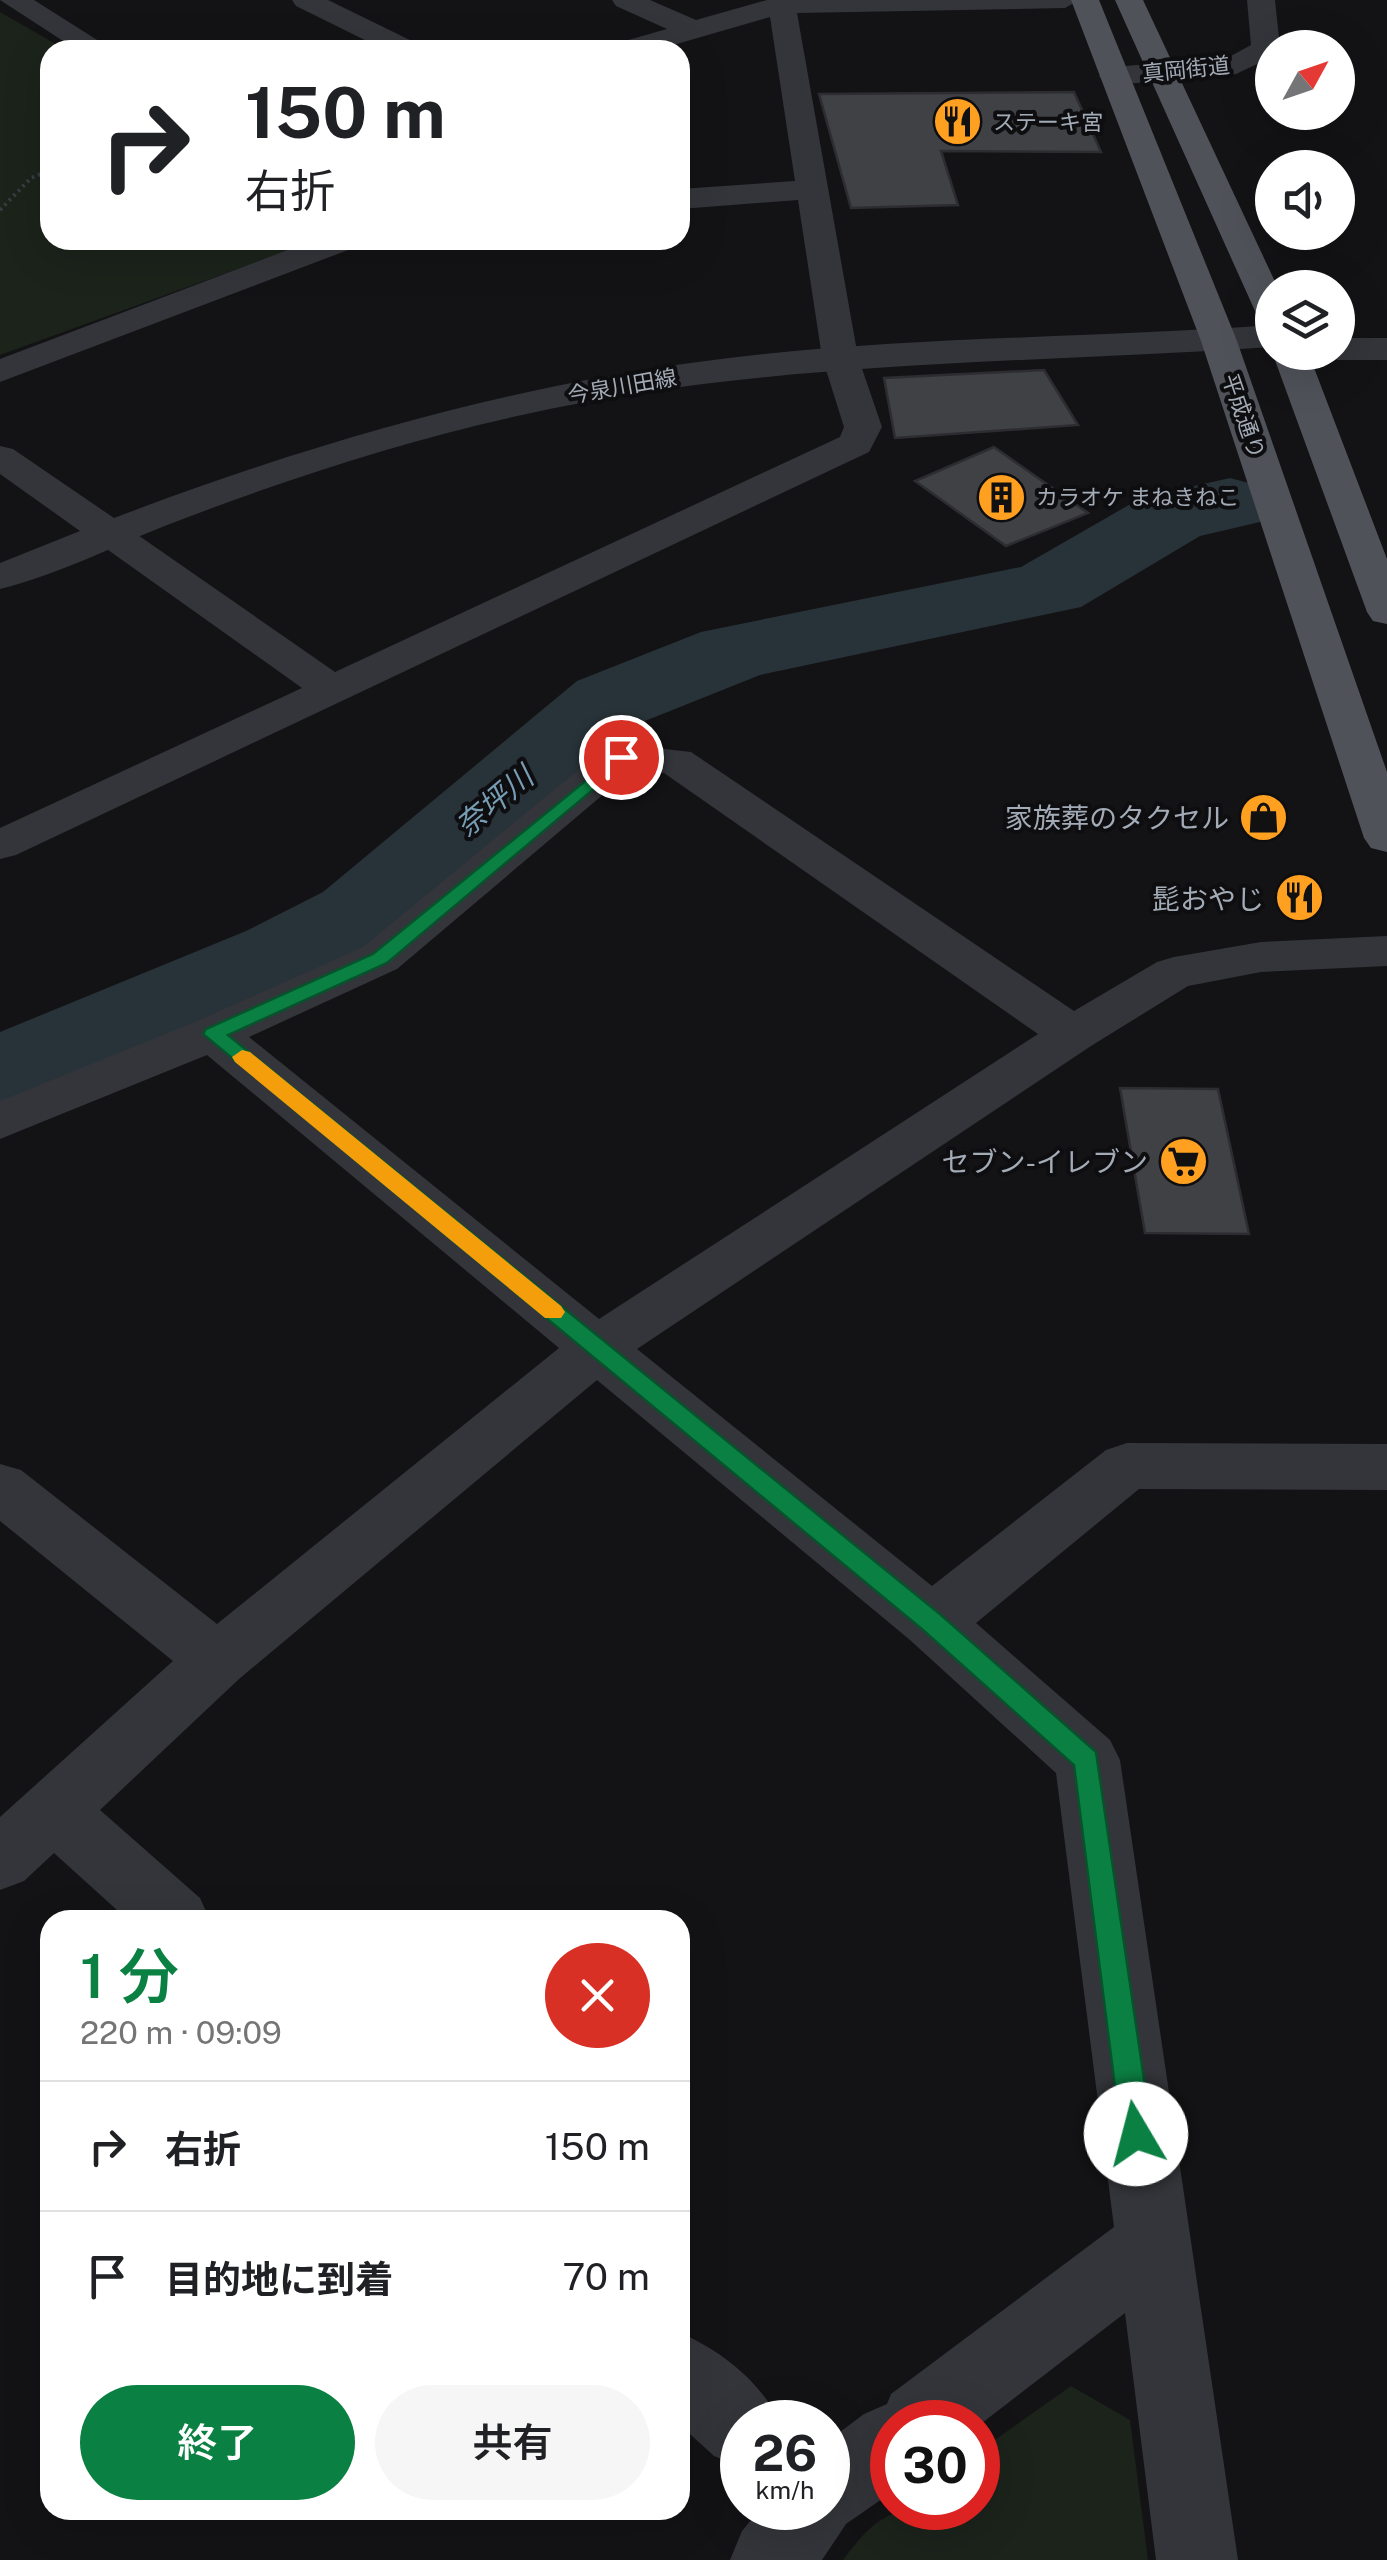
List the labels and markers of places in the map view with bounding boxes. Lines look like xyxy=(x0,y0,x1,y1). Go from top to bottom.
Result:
restaurant icon: ステーキ宮 xyxy=(932,96,984,148)
place label: ステーキ宮 xyxy=(993,109,1103,135)
building icon: カラオケ まねきねこ xyxy=(975,471,1027,523)
place label: カラオケ まねきねこ xyxy=(1036,484,1239,510)
pin xyxy=(579,715,664,800)
shop icon: 家族葬のタクセル xyxy=(1238,791,1290,843)
place label: 家族葬のタクセル xyxy=(1005,801,1229,834)
restaurant icon: 髭おやじ xyxy=(1273,872,1325,924)
place label: 髭おやじ xyxy=(1152,882,1264,915)
supermarket icon: セブン-イレブン xyxy=(1157,1135,1209,1187)
place label: セブン-イレブン xyxy=(941,1145,1148,1178)

